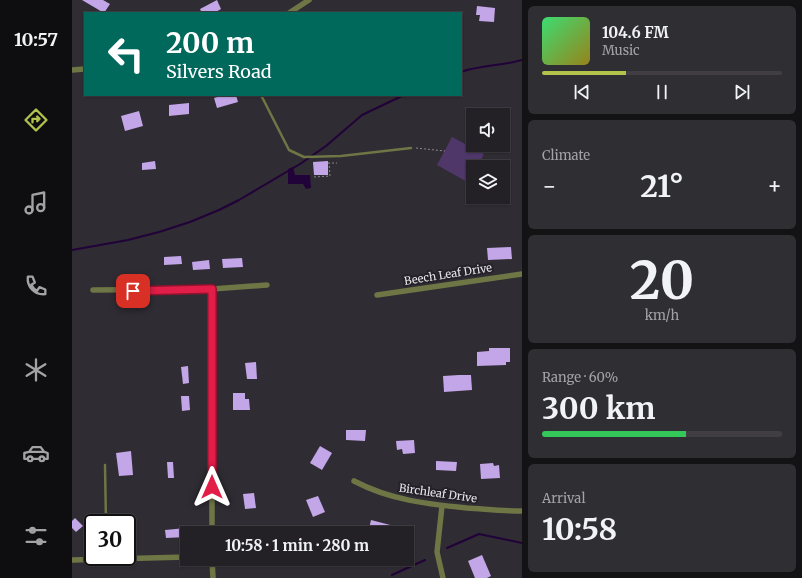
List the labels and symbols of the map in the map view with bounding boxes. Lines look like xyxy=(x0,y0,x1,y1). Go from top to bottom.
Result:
street label: Beech Leaf Drive xyxy=(403,260,493,288)
pin xyxy=(116,274,150,308)
position arrow xyxy=(191,466,233,508)
street label: Birchleaf Drive xyxy=(398,481,478,505)
speed limit sign: 30 xyxy=(84,514,136,566)

